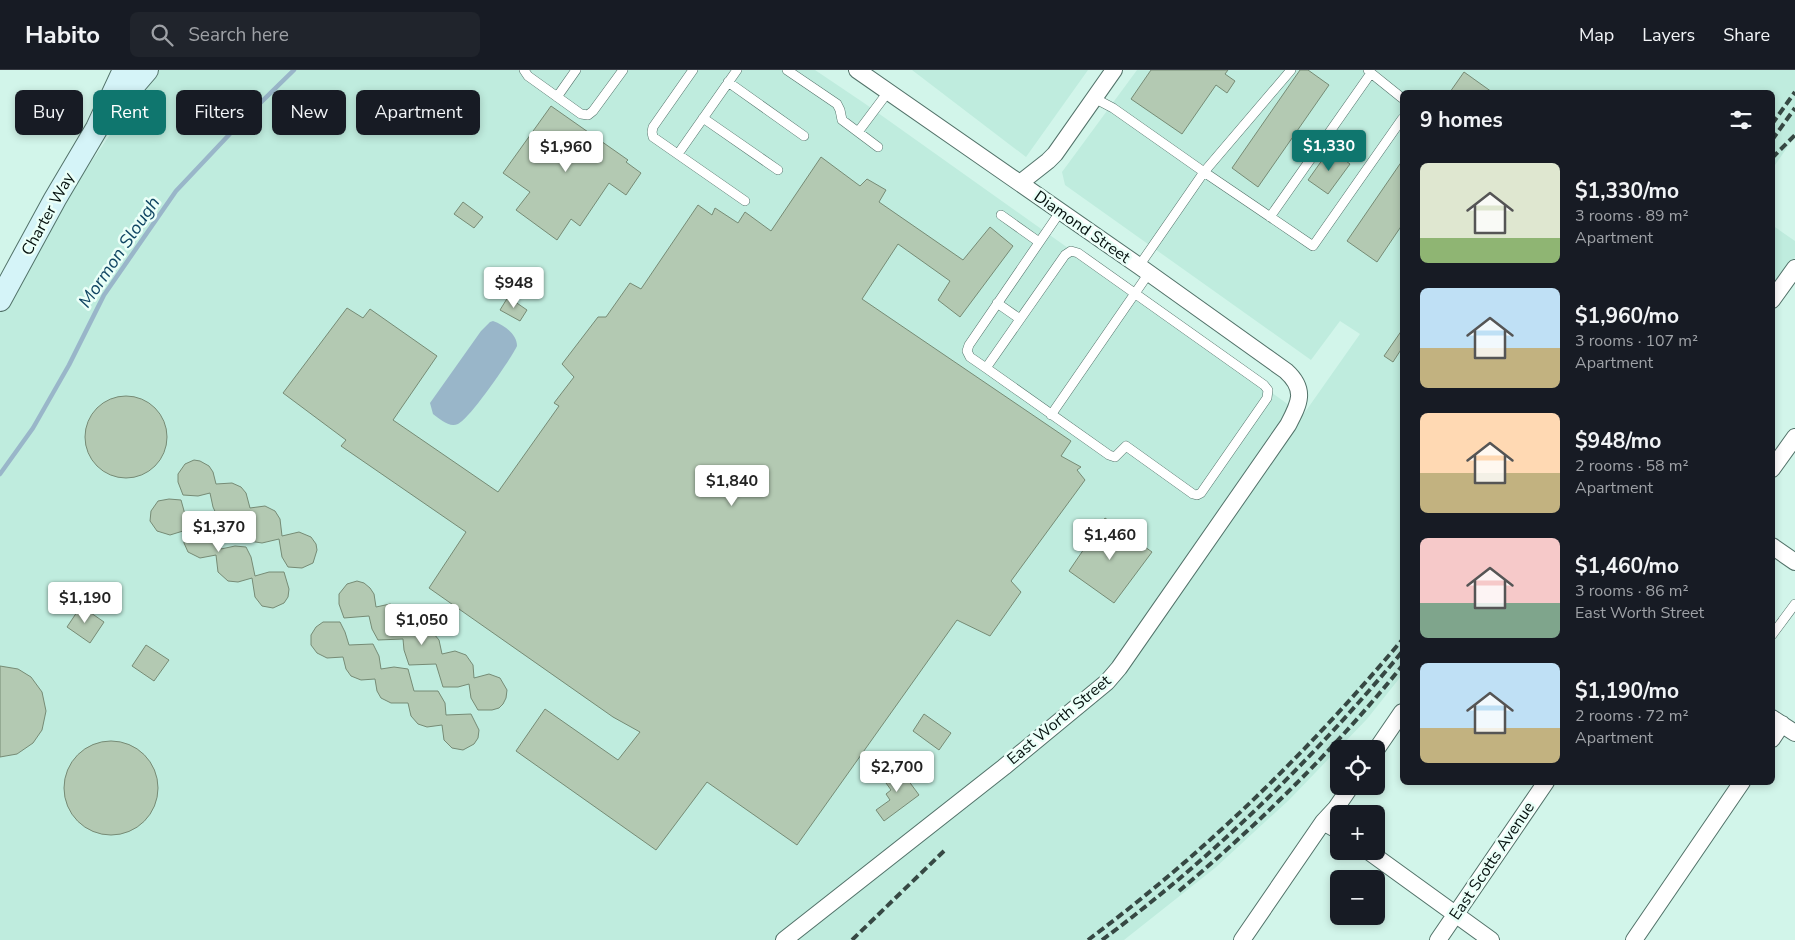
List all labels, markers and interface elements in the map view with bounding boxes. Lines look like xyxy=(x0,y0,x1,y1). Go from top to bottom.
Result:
search box xyxy=(130,12,480,57)
text: Habito xyxy=(25,19,100,51)
icon: search xyxy=(148,21,176,49)
text: Search here xyxy=(188,22,289,48)
text: Map xyxy=(1579,23,1614,47)
text: Layers xyxy=(1642,23,1695,47)
text: Share xyxy=(1723,23,1770,47)
chip: Buy xyxy=(15,90,83,135)
chip: Rent xyxy=(93,90,166,135)
chip: Filters xyxy=(176,90,262,135)
chip: New xyxy=(272,90,346,135)
chip: Apartment xyxy=(356,90,480,135)
text: 9 homes xyxy=(1420,106,1503,134)
icon: filters xyxy=(1727,106,1755,134)
pin: $1,330 xyxy=(1288,129,1370,172)
pin: $1,960 xyxy=(525,131,607,173)
text: $1,330 xyxy=(1303,135,1355,157)
text: $1,960 xyxy=(540,136,592,158)
street label: Charter Way xyxy=(16,168,80,259)
text: $1,330/mo xyxy=(1575,177,1679,205)
icon: home xyxy=(1460,183,1520,243)
street label: Diamond Street xyxy=(1029,186,1135,269)
water label: Mormon Slough xyxy=(73,192,165,312)
text: 3 rooms · 89 m² xyxy=(1575,205,1688,227)
text: Apartment xyxy=(1575,227,1653,249)
pin: $948 xyxy=(484,266,544,309)
text: $948 xyxy=(495,272,533,294)
text: $1,960/mo xyxy=(1575,302,1679,330)
icon: home xyxy=(1460,308,1520,368)
text: 3 rooms · 107 m² xyxy=(1575,330,1698,352)
text: Apartment xyxy=(1575,352,1653,374)
text: $948/mo xyxy=(1575,427,1661,455)
icon: home xyxy=(1460,433,1520,493)
text: 2 rooms · 58 m² xyxy=(1575,455,1688,477)
pin: $1,840 xyxy=(691,464,773,507)
text: $1,840 xyxy=(706,470,758,492)
text: Apartment xyxy=(1575,477,1653,499)
pin: $1,370 xyxy=(178,510,260,553)
text: $1,370 xyxy=(193,516,245,538)
pin: $1,460 xyxy=(1069,518,1151,561)
text: $1,460 xyxy=(1084,524,1136,546)
text: $1,460/mo xyxy=(1575,552,1679,580)
icon: home xyxy=(1460,558,1520,618)
text: 3 rooms · 86 m² xyxy=(1575,580,1688,602)
pin: $1,190 xyxy=(44,582,126,624)
text: $1,190 xyxy=(59,587,111,609)
text: East Worth Street xyxy=(1575,602,1704,624)
pin: $1,050 xyxy=(381,604,463,646)
text: $1,050 xyxy=(396,609,448,631)
street label: East Worth Street xyxy=(1002,670,1116,770)
text: $1,190/mo xyxy=(1575,677,1679,705)
icon: home xyxy=(1460,683,1520,743)
text: 2 rooms · 72 m² xyxy=(1575,705,1688,727)
text: Apartment xyxy=(1575,727,1653,749)
map controls xyxy=(1330,740,1385,925)
button: locate xyxy=(1330,740,1385,795)
pin: $2,700 xyxy=(856,750,938,793)
text: $2,700 xyxy=(871,756,923,778)
street label: East Scotts Avenue xyxy=(1444,798,1540,924)
button: + xyxy=(1330,805,1385,860)
button: − xyxy=(1330,870,1385,925)

